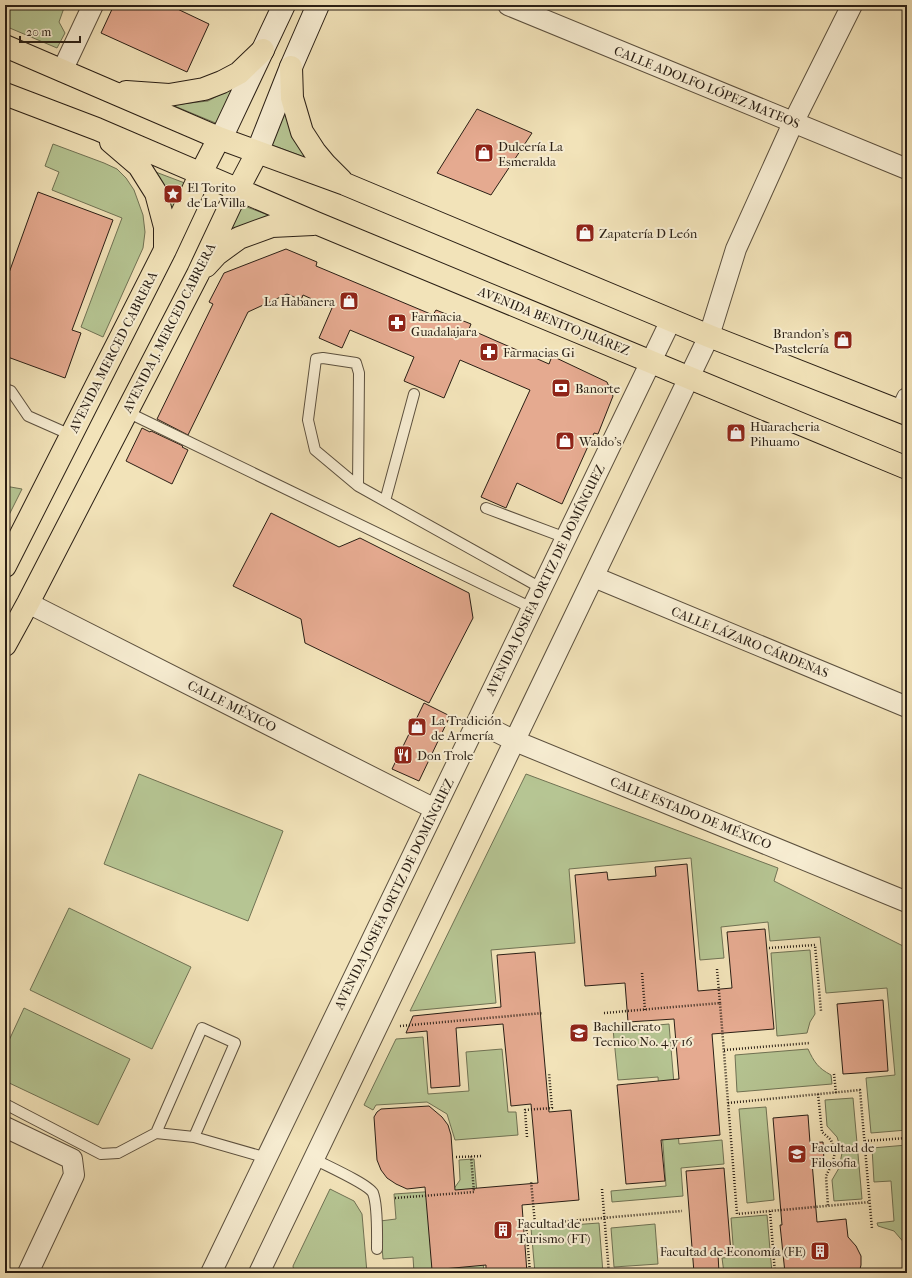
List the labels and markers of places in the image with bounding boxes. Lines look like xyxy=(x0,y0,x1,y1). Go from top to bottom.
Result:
place label: Dulcería La Esmeralda xyxy=(498,139,564,169)
shop icon: Dulcería La Esmeralda xyxy=(473,142,495,164)
place label: El Torito de La Villa xyxy=(187,180,246,210)
place icon: El Torito de La Villa xyxy=(162,183,184,205)
shop icon: Zapatería D León xyxy=(574,222,596,244)
place label: Zapatería D León xyxy=(599,226,698,241)
shop icon: La Habanera xyxy=(338,290,360,312)
place label: La Habanera xyxy=(264,294,336,309)
place label: Farmacia Guadalajara xyxy=(411,309,478,339)
pharmacy icon: Farmacia Guadalajara xyxy=(386,312,408,334)
place label: Brandon's Pastelería xyxy=(773,326,830,356)
shop icon: Brandon's Pastelería xyxy=(832,329,854,351)
pharmacy icon: Farmacias Gi xyxy=(478,341,500,363)
place label: Farmacias Gi xyxy=(503,345,575,360)
bank icon: Banorte xyxy=(550,377,572,399)
place label: Banorte xyxy=(575,381,621,396)
place label: Huaracheria Pihuamo xyxy=(750,419,821,449)
shop icon: Huaracheria Pihuamo xyxy=(725,422,747,444)
shop icon: Waldo's xyxy=(554,430,576,452)
place label: Waldo's xyxy=(578,434,622,449)
place label: La Tradición de Armería xyxy=(431,713,502,743)
shop icon: La Tradición de Armería xyxy=(406,716,428,738)
restaurant icon: Don Trole xyxy=(392,744,414,766)
place label: Don Trole xyxy=(417,748,474,763)
place label: Bachillerato Tecnico No. 4 y 16 xyxy=(593,1019,694,1049)
school or university icon: Bachillerato Tecnico No. 4 y 16 xyxy=(568,1022,590,1044)
place label: Facultad de Filosofia xyxy=(811,1140,875,1170)
school or university icon: Facultad de Filosofia xyxy=(786,1143,808,1165)
place label: Facultad de Turismo (FT) xyxy=(517,1216,590,1246)
building icon: Facultad de Turismo (FT) xyxy=(492,1219,514,1241)
building icon: Facultad de Economía (FE) xyxy=(809,1240,831,1262)
place label: Facultad de Economía (FE) xyxy=(660,1244,806,1259)

